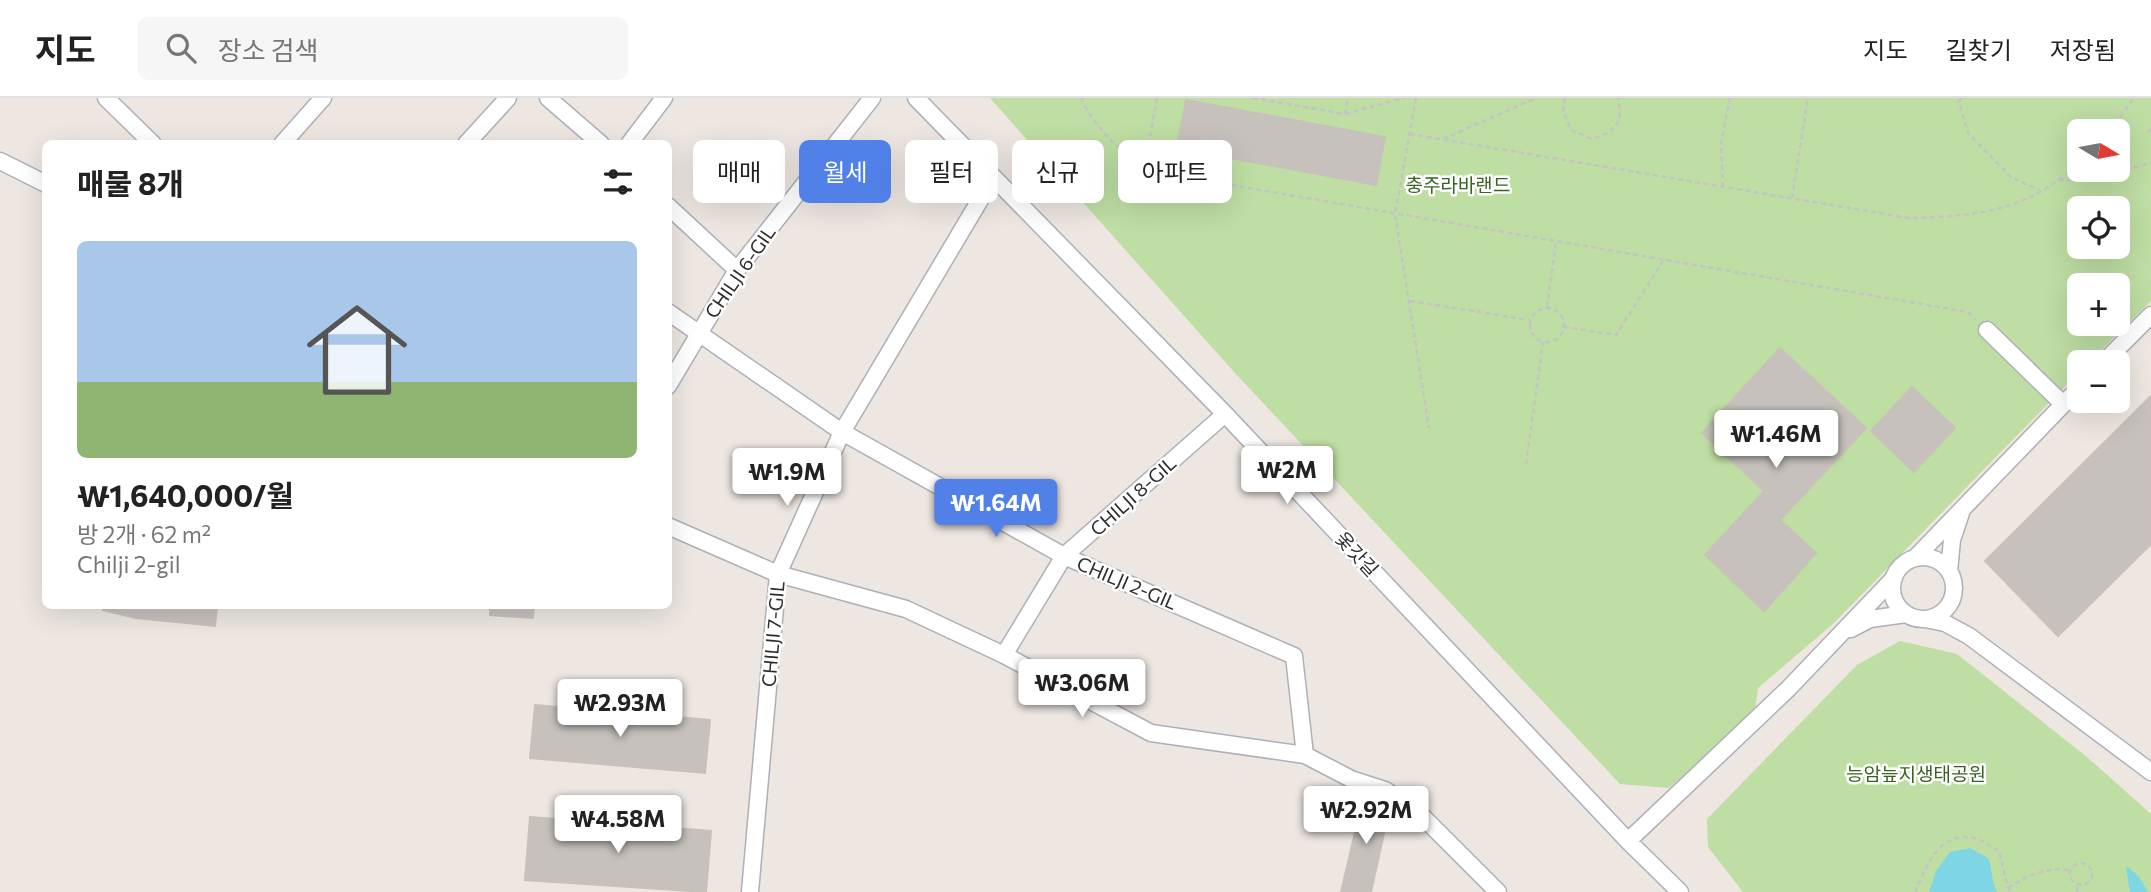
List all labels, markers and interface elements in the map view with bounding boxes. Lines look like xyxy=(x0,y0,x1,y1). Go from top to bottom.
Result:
search box xyxy=(138,17,628,80)
text: 지도 xyxy=(35,28,96,69)
icon: search xyxy=(162,29,200,67)
text: 장소 검색 xyxy=(218,34,318,65)
text: 지도 xyxy=(1863,35,1908,64)
text: 길찾기 xyxy=(1946,35,2012,64)
text: 저장됨 xyxy=(2050,35,2116,64)
north arrow xyxy=(2067,119,2130,182)
map controls xyxy=(2067,119,2130,413)
chip: 매매 xyxy=(693,140,785,203)
chip: 월세 xyxy=(799,140,891,203)
chip: 필터 xyxy=(905,140,998,203)
chip: 신규 xyxy=(1012,140,1104,203)
chip: 아파트 xyxy=(1118,140,1232,203)
icon: filters xyxy=(599,163,637,201)
text: 매물 8개 xyxy=(77,164,184,201)
park label: 충주라바랜드 xyxy=(1406,173,1510,196)
button: locate xyxy=(2067,196,2130,259)
street label: CHILJI 6-GIL xyxy=(699,221,780,322)
button: + xyxy=(2067,273,2130,336)
icon: home xyxy=(294,287,420,413)
button: − xyxy=(2067,350,2130,413)
pin: ₩1.46M xyxy=(1719,410,1833,470)
text: ₩1.46M xyxy=(1730,419,1822,447)
pin: ₩2M xyxy=(1253,446,1321,506)
pin: ₩1.9M xyxy=(738,448,836,508)
street label: CHILJI 8-GIL xyxy=(1085,451,1180,540)
text: ₩2M xyxy=(1257,455,1317,483)
text: ₩1.9M xyxy=(748,457,826,485)
text: ₩1,640,000/월 xyxy=(77,476,294,513)
pin: ₩1.64M xyxy=(939,480,1053,539)
text: ₩1.64M xyxy=(950,488,1042,516)
text: 방 2개 · 62 m² xyxy=(77,520,211,548)
street label: 옻갓길 xyxy=(1331,527,1384,581)
text: Chilji 2-gil xyxy=(77,550,181,578)
street label: CHILJI 2-GIL xyxy=(1074,551,1181,614)
street label: CHILJI 7-GIL xyxy=(756,580,789,688)
pin: ₩3.06M xyxy=(1025,660,1139,719)
text: ₩3.06M xyxy=(1034,668,1130,696)
pin: ₩2.93M xyxy=(563,680,677,739)
text: ₩2.93M xyxy=(573,688,667,716)
park label: 능암늪지생태공원 xyxy=(1846,762,1986,785)
pin: ₩2.92M xyxy=(1309,786,1423,846)
text: ₩2.92M xyxy=(1320,795,1412,823)
pin: ₩4.58M xyxy=(561,796,675,855)
text: ₩4.58M xyxy=(571,804,665,832)

